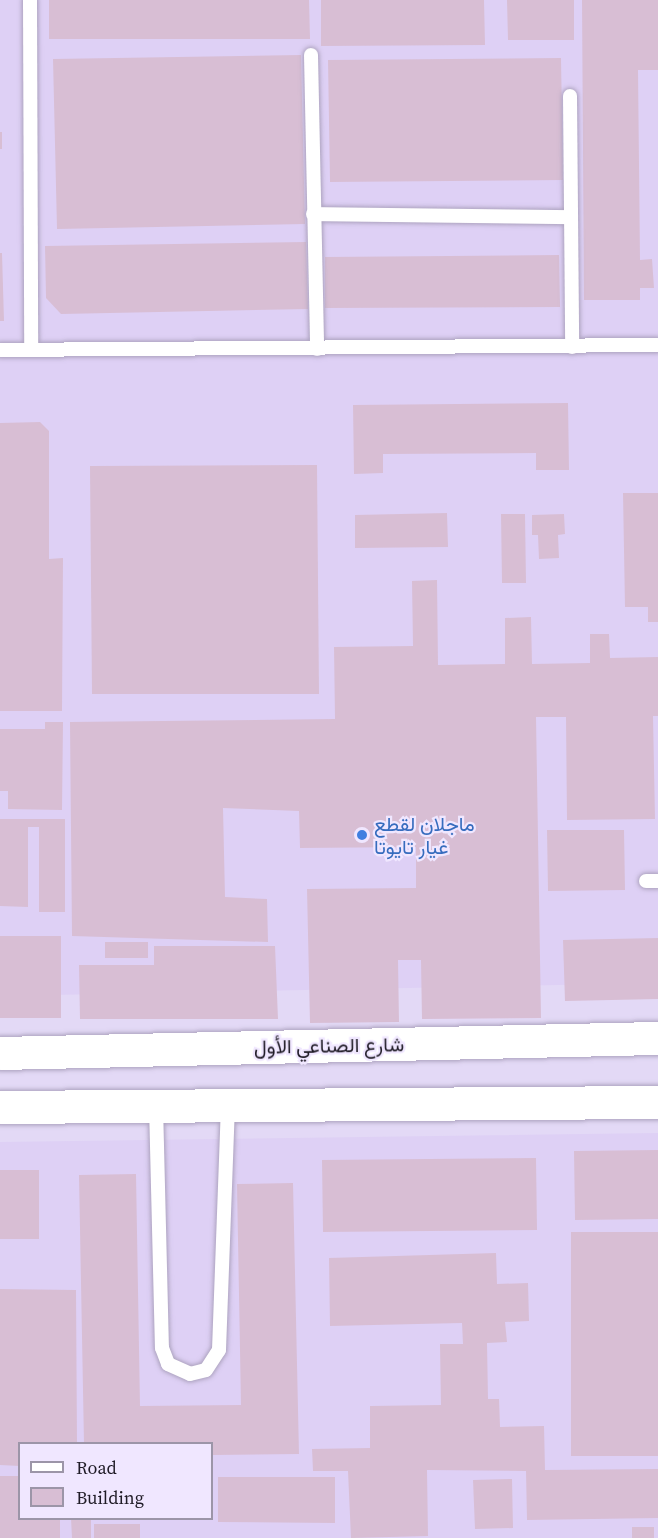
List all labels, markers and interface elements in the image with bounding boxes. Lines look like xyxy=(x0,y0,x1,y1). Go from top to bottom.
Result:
place label: ماجلان لقطع غيار تايوتا xyxy=(374,812,475,859)
marker: ماجلان لقطع غيار تايوتا xyxy=(355,828,369,842)
street label: شارع الصناعي الأول xyxy=(254,1033,404,1059)
legend xyxy=(18,1442,213,1520)
text: Road xyxy=(76,1455,117,1480)
text: Building xyxy=(76,1485,144,1510)

